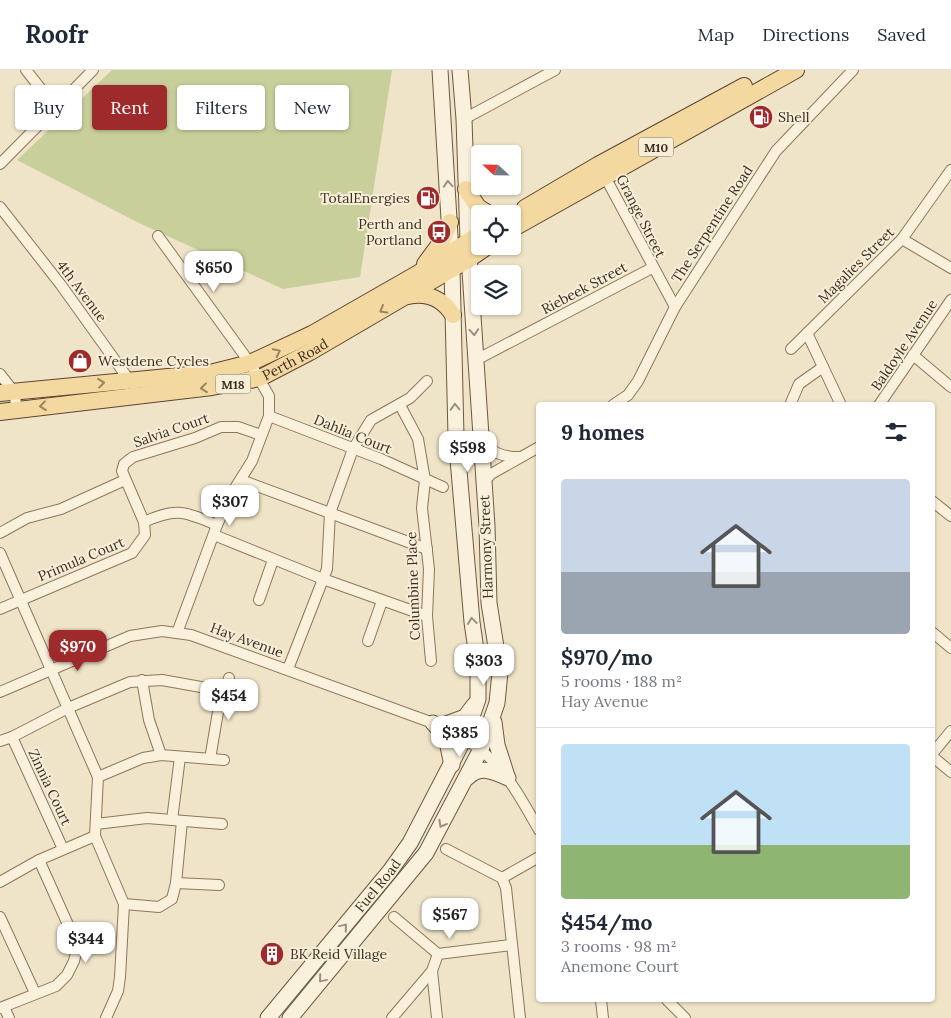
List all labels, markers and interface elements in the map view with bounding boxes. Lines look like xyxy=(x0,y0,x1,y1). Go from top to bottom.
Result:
text: Roofr xyxy=(25,19,89,50)
text: Map xyxy=(698,23,734,46)
text: Directions xyxy=(762,23,849,46)
text: Saved xyxy=(877,23,926,46)
chip: Buy xyxy=(15,85,82,130)
chip: Rent xyxy=(92,85,167,130)
chip: Filters xyxy=(177,85,265,130)
chip: New xyxy=(275,85,349,130)
fuel station icon: Shell xyxy=(748,104,774,130)
place label: Shell xyxy=(778,108,810,126)
road number: M10 xyxy=(638,138,674,156)
north arrow xyxy=(471,145,521,195)
map controls xyxy=(471,145,521,315)
street label: The Serpentine Road xyxy=(667,162,757,286)
street label: Grange Street xyxy=(612,171,670,261)
one-way arrow xyxy=(442,180,453,188)
fuel station icon: TotalEnergies xyxy=(415,185,441,211)
place label: TotalEnergies xyxy=(320,189,410,207)
button: locate xyxy=(471,205,521,255)
place label: Perth and Portland xyxy=(358,215,422,249)
bus stop icon: Perth and Portland xyxy=(426,219,452,245)
street label: Magalies Street xyxy=(814,223,898,307)
pin: $650 xyxy=(184,250,244,293)
street label: 4th Avenue xyxy=(53,257,111,326)
text: $650 xyxy=(195,257,233,277)
street label: Riebeek Street xyxy=(538,258,630,318)
button: layers xyxy=(471,265,521,315)
street label: Baldoyle Avenue xyxy=(867,296,941,394)
one-way arrow xyxy=(379,303,388,313)
one-way arrow xyxy=(468,329,479,337)
street label: Perth Road xyxy=(259,334,331,384)
shop icon: Westdene Cycles xyxy=(67,348,93,374)
one-way arrow xyxy=(272,348,281,358)
place label: Westdene Cycles xyxy=(98,352,209,370)
road number: M18 xyxy=(216,374,250,394)
one-way arrow xyxy=(97,378,105,389)
one-way arrow xyxy=(200,382,208,393)
one-way arrow xyxy=(38,401,47,411)
one-way arrow xyxy=(450,403,460,410)
street label: Salvia Court xyxy=(131,408,212,451)
street label: Dahlia Court xyxy=(311,410,395,458)
icon: filters xyxy=(882,418,910,446)
text: 9 homes xyxy=(561,419,644,446)
pin: $598 xyxy=(438,430,498,473)
text: $598 xyxy=(450,437,486,457)
pin: $307 xyxy=(200,484,260,527)
text: $307 xyxy=(212,491,248,511)
street label: Harmony Street xyxy=(475,494,497,599)
icon: home xyxy=(691,511,781,601)
street label: Columbine Place xyxy=(402,531,424,641)
street label: Primula Court xyxy=(35,533,127,585)
one-way arrow xyxy=(467,617,478,625)
street label: Hay Avenue xyxy=(208,618,286,662)
pin: $970 xyxy=(48,630,108,672)
text: $970 xyxy=(60,636,96,656)
pin: $303 xyxy=(454,644,514,686)
text: $970/mo xyxy=(561,644,653,671)
text: $303 xyxy=(465,650,503,670)
text: 5 rooms · 188 m² xyxy=(561,671,682,691)
pin: $454 xyxy=(199,678,259,721)
text: $454 xyxy=(211,685,247,705)
text: Hay Avenue xyxy=(561,691,648,711)
pin: $385 xyxy=(430,716,490,758)
text: $385 xyxy=(442,722,478,742)
street label: Zinnia Court xyxy=(24,746,76,829)
icon: home xyxy=(691,777,781,867)
one-way arrow xyxy=(439,818,449,827)
street label: Fuel Road xyxy=(351,855,405,916)
pin: $567 xyxy=(420,898,480,940)
text: $567 xyxy=(433,904,467,924)
text: $454/mo xyxy=(561,909,653,936)
pin: $344 xyxy=(56,922,116,964)
one-way arrow xyxy=(338,923,347,932)
text: $344 xyxy=(68,928,104,948)
text: 3 rooms · 98 m² xyxy=(561,936,677,956)
building icon: BK Reid Village xyxy=(259,941,285,967)
place label: BK Reid Village xyxy=(290,945,387,963)
text: Anemone Court xyxy=(561,956,679,976)
one-way arrow xyxy=(318,974,327,983)

